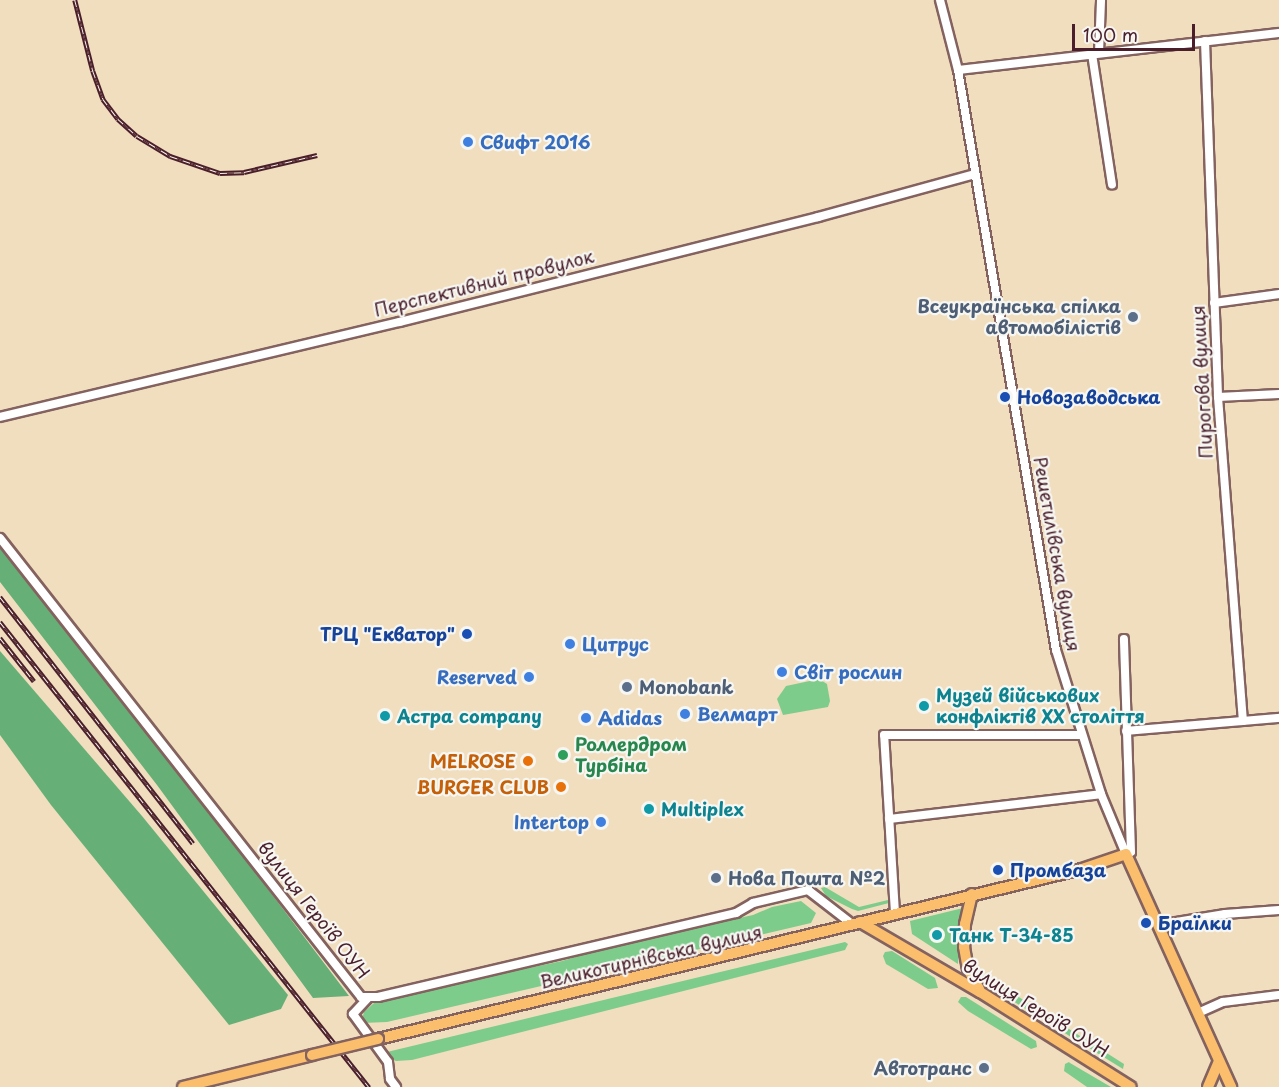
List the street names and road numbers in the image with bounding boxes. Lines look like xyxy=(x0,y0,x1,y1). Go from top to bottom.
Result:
street label: Перспективний провулок xyxy=(372,245,596,321)
street label: Пирогова вулиця xyxy=(1187,305,1217,459)
street label: Решетилівська вулиця xyxy=(1029,455,1085,653)
street label: вулиця Героїв ОУН xyxy=(254,837,374,983)
street label: Великотирнівська вулиця xyxy=(538,921,764,993)
street label: вулиця Героїв ОУН xyxy=(959,954,1113,1062)

